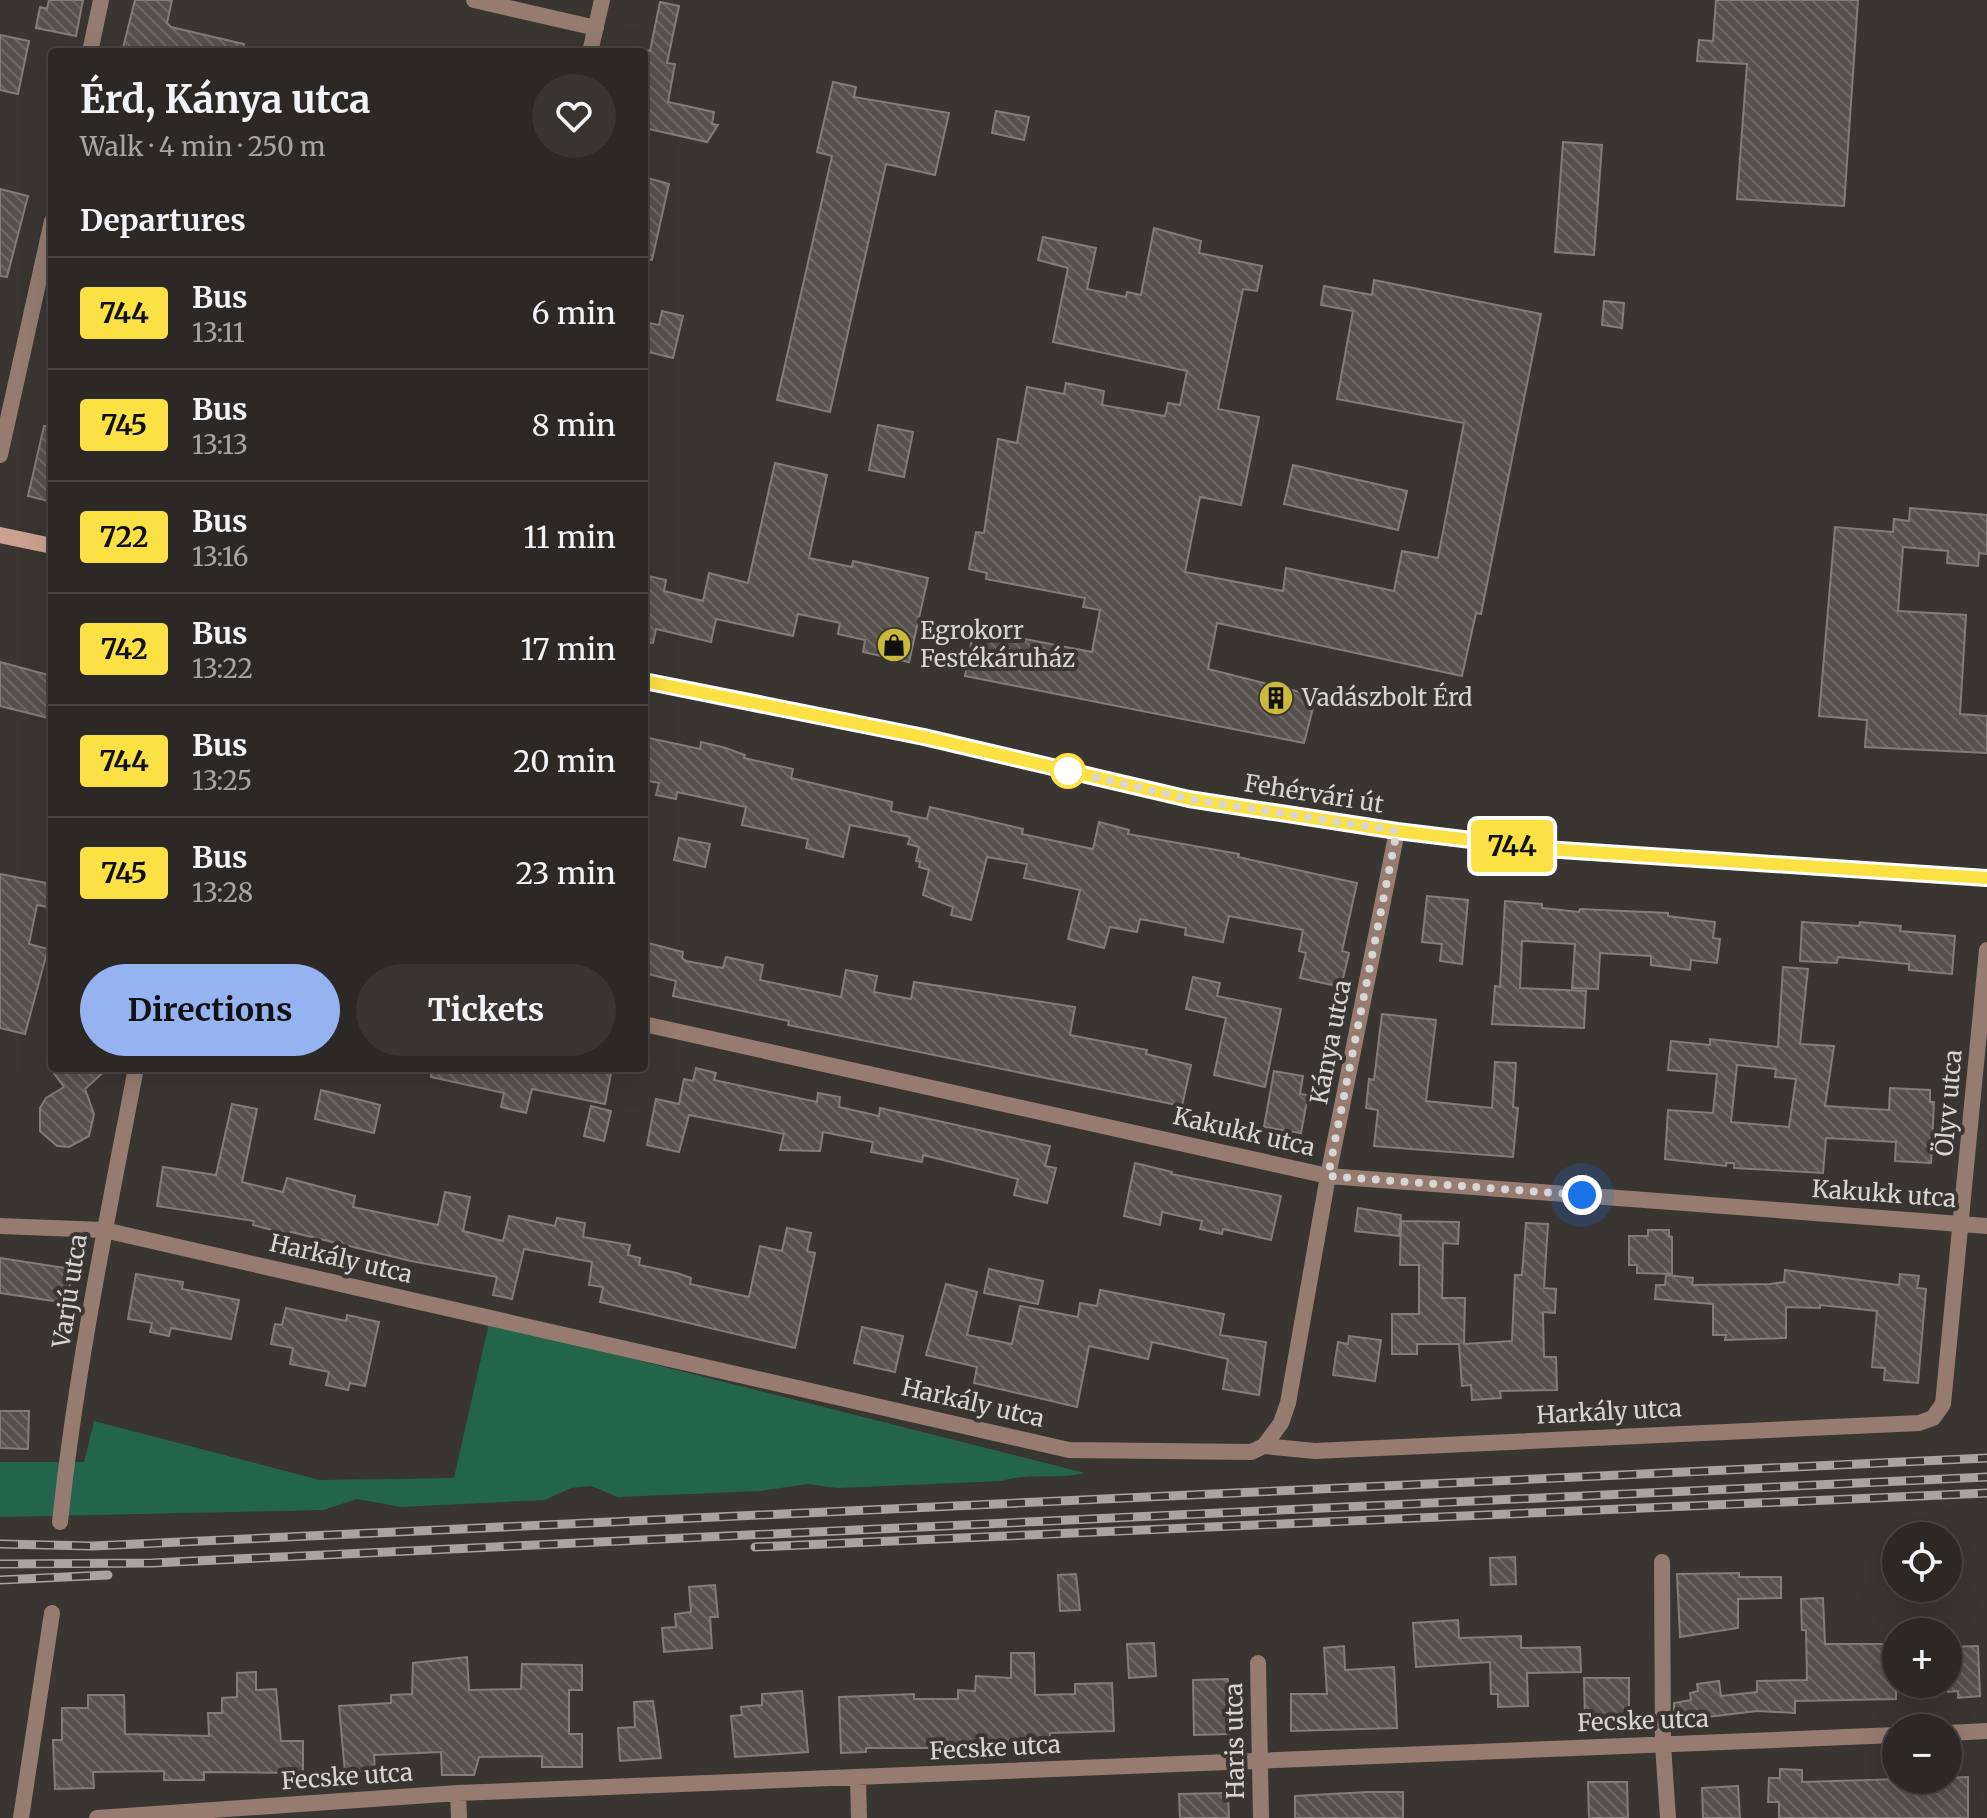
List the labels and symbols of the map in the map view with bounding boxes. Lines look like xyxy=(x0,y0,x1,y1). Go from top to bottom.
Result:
place label: Egrokorr Festékáruház xyxy=(920,615,1075,674)
shop icon: Egrokorr Festékáruház xyxy=(875,626,913,664)
building icon: Vadászbolt Érd xyxy=(1257,679,1295,717)
place label: Vadászbolt Érd xyxy=(1301,681,1473,713)
unlabelled marker xyxy=(1051,754,1085,788)
street label: Fehérvári út xyxy=(1242,767,1387,820)
line badge: 744 xyxy=(1466,820,1558,872)
street label: Kánya utca xyxy=(1303,977,1358,1107)
street label: Ölyv utca xyxy=(1928,1048,1969,1158)
street label: Kakukk utca xyxy=(1170,1100,1318,1163)
street label: Kakukk utca xyxy=(1811,1173,1957,1214)
your location xyxy=(1562,1175,1602,1215)
street label: Harkály utca xyxy=(267,1227,416,1290)
street label: Varjú utca xyxy=(45,1232,94,1351)
street label: Harkály utca xyxy=(899,1371,1048,1434)
street label: Harkály utca xyxy=(1535,1392,1683,1431)
street label: Haris utca xyxy=(1218,1682,1251,1800)
street label: Fecske utca xyxy=(1577,1703,1709,1738)
street label: Fecske utca xyxy=(928,1729,1062,1766)
street label: Fecske utca xyxy=(280,1756,414,1797)

